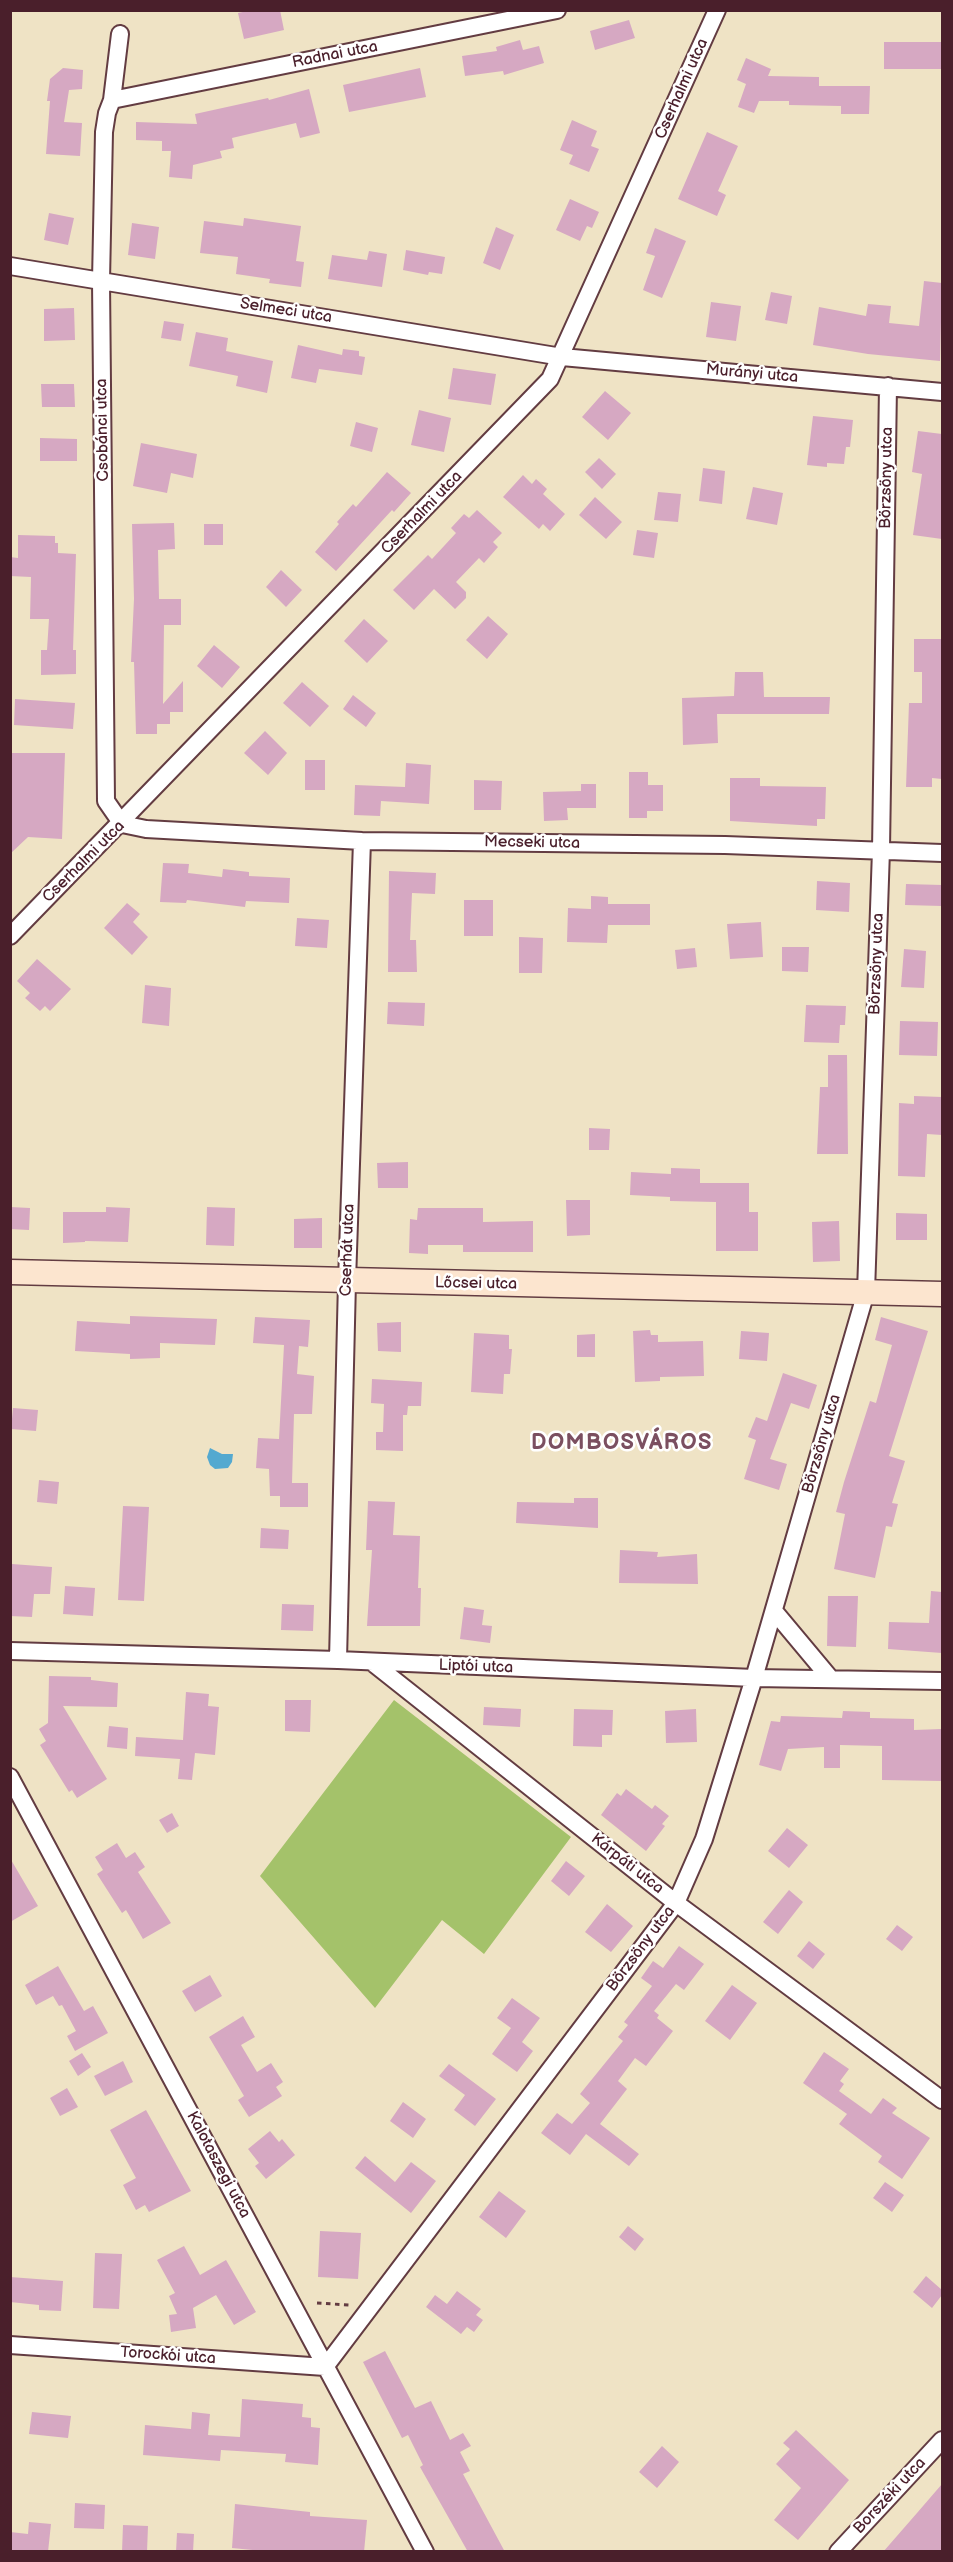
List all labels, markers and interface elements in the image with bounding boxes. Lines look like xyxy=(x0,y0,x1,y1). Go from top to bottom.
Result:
street label: Cserhalmi utca xyxy=(651,36,713,142)
street label: Radnai utca xyxy=(291,37,379,73)
street label: Selmeci utca xyxy=(239,294,333,328)
street label: Murányi utca xyxy=(705,360,799,388)
street label: Csobánci utca xyxy=(93,378,113,482)
street label: Börzsöny utca xyxy=(877,427,897,529)
street label: Cserhalmi utca xyxy=(377,467,467,559)
street label: Cserhalmi utca xyxy=(39,817,129,907)
street label: Mecseki utca xyxy=(484,833,580,853)
street label: Börzsöny utca xyxy=(866,913,888,1015)
street label: Cserhát utca xyxy=(337,1203,359,1297)
street label: Lőcsei utca xyxy=(435,1274,517,1294)
street label: Börzsöny utca xyxy=(799,1392,845,1496)
district label: DOMBOSVÁROS xyxy=(531,1430,713,1456)
street label: Liptói utca xyxy=(438,1656,514,1678)
street label: Kárpáti utca xyxy=(587,1830,667,1898)
street label: Börzsöny utca xyxy=(603,1902,679,1996)
street label: Kalotaszegi utca xyxy=(182,2108,254,2222)
street label: Torockói utca xyxy=(120,2343,216,2369)
street label: Borszéki utca xyxy=(850,2454,930,2538)

